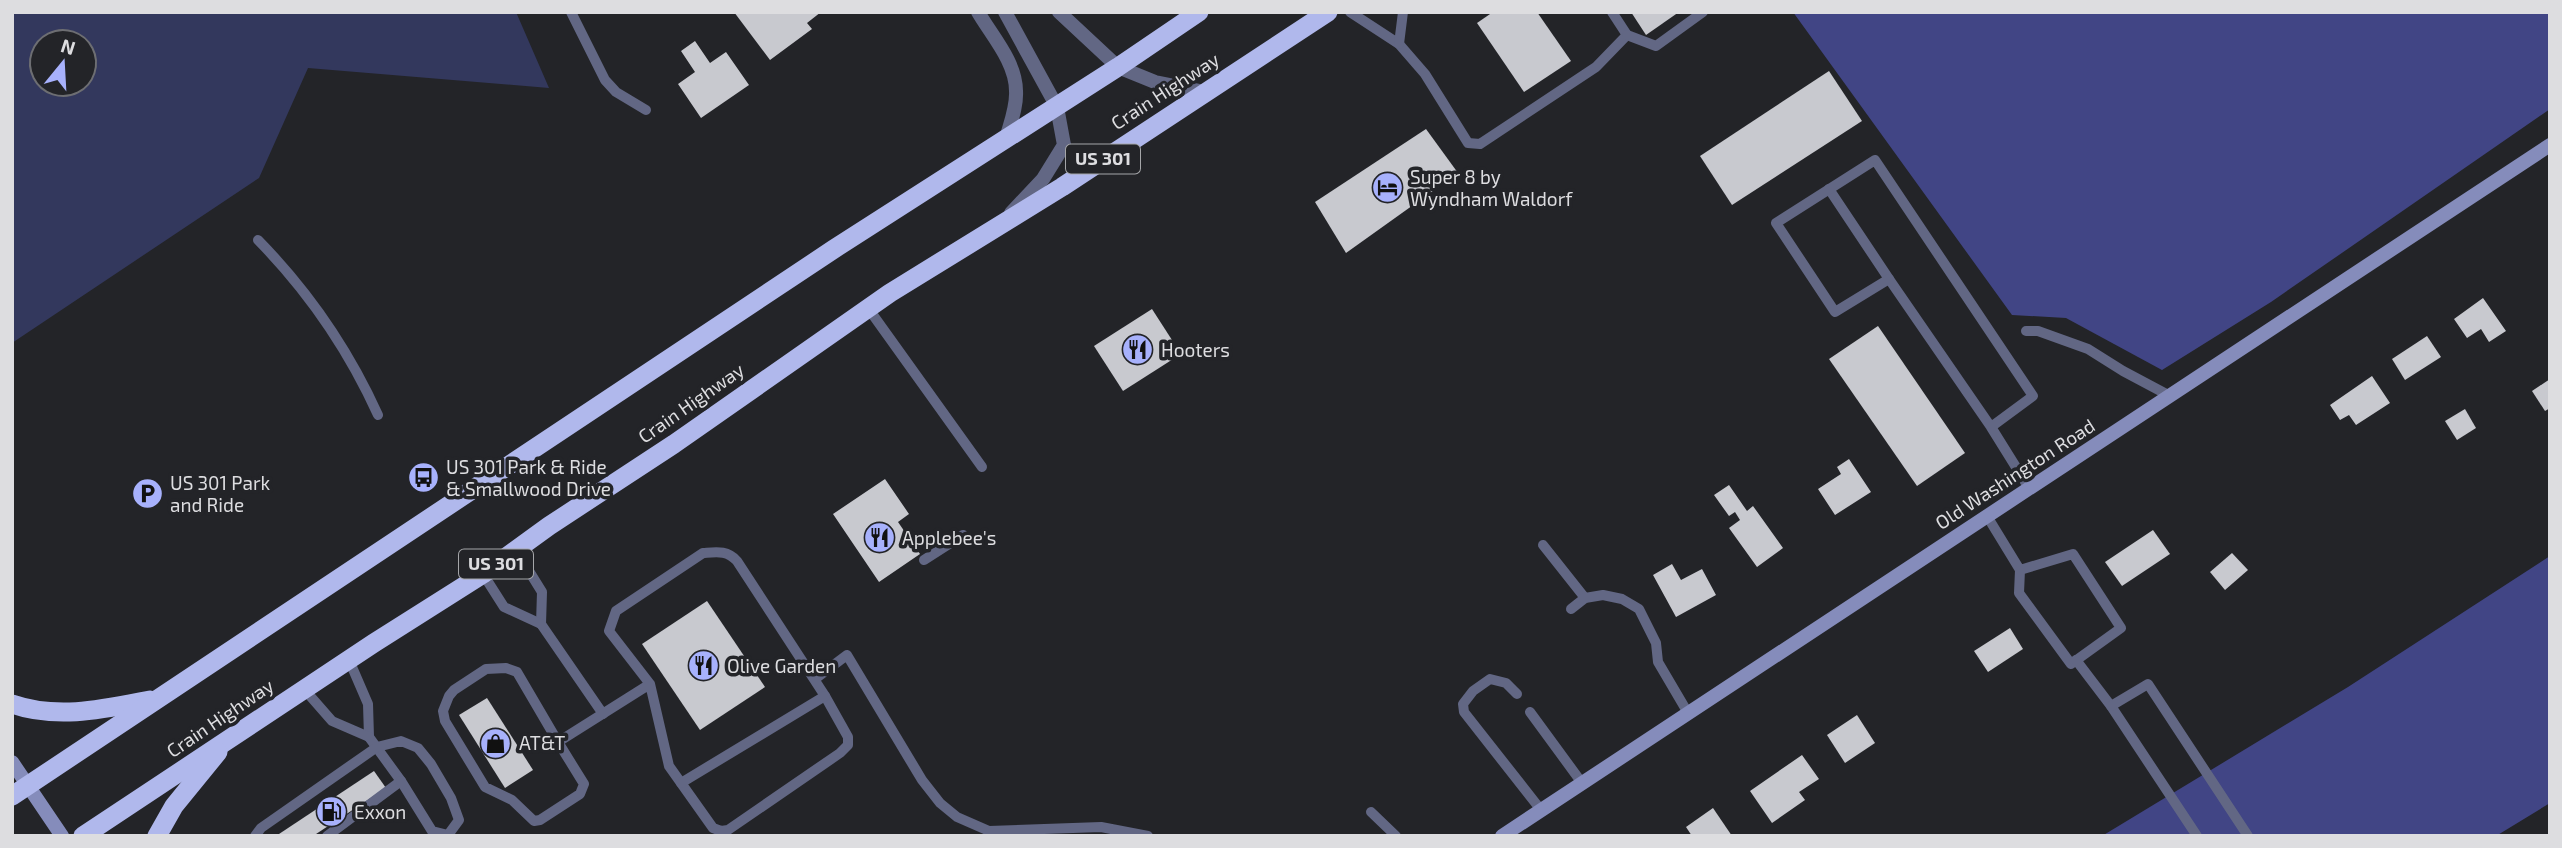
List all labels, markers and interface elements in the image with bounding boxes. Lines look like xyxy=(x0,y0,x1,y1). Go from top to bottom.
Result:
north arrow xyxy=(28,28,98,98)
text: N xyxy=(58,33,78,59)
street label: Crain Highway xyxy=(1106,47,1223,134)
road number: US 301 xyxy=(1066,144,1140,174)
place label: Super 8 by Wyndham Waldorf xyxy=(1410,165,1573,210)
hotel icon: Super 8 by Wyndham Waldorf xyxy=(1370,171,1404,205)
restaurant icon: Hooters xyxy=(1121,333,1155,367)
place label: Hooters xyxy=(1161,338,1230,361)
street label: Crain Highway xyxy=(633,358,748,448)
street label: Old Washington Road xyxy=(1931,413,2099,534)
place label: US 301 Park & Ride & Smallwood Drive xyxy=(446,455,611,500)
bus stop icon: US 301 Park & Ride & Smallwood Drive xyxy=(406,461,440,495)
place label: US 301 Park and Ride xyxy=(170,471,271,516)
parking icon: US 301 Park and Ride xyxy=(130,477,164,511)
restaurant icon: Applebee's xyxy=(862,521,896,555)
place label: Applebee's xyxy=(902,526,996,549)
road number: US 301 xyxy=(459,550,533,578)
restaurant icon: Olive Garden xyxy=(687,649,721,683)
place label: Olive Garden xyxy=(727,654,836,677)
street label: Crain Highway xyxy=(162,673,278,762)
shop icon: AT&T xyxy=(479,726,513,760)
place label: AT&T xyxy=(519,731,565,754)
fuel station icon: Exxon xyxy=(314,795,348,829)
place label: Exxon xyxy=(354,800,406,823)

